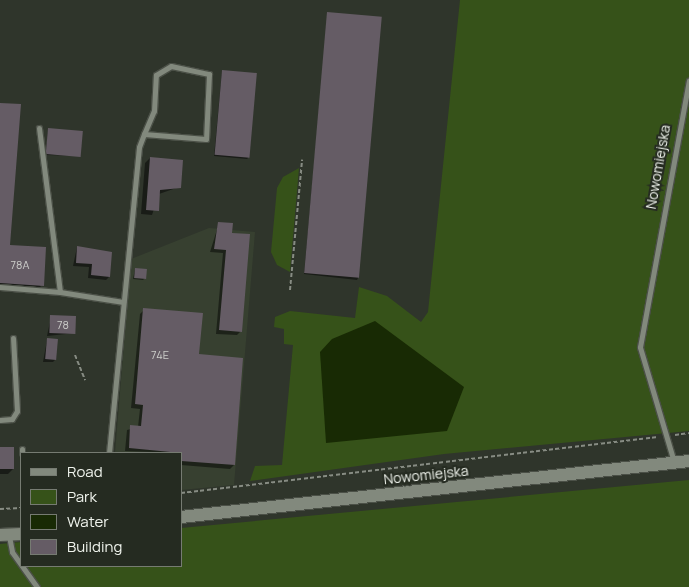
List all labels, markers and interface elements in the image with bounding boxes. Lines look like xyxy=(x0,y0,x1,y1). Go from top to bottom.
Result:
street label: Nowomiejska xyxy=(642,124,674,210)
house number: 78A xyxy=(11,258,29,272)
house number: 78 xyxy=(57,318,69,332)
house number: 74E xyxy=(151,348,169,362)
legend xyxy=(20,452,182,567)
text: Road xyxy=(67,461,103,482)
street label: Nowomiejska xyxy=(383,462,469,488)
text: Park xyxy=(67,486,97,507)
text: Water xyxy=(67,511,109,532)
text: Building xyxy=(67,536,122,557)

